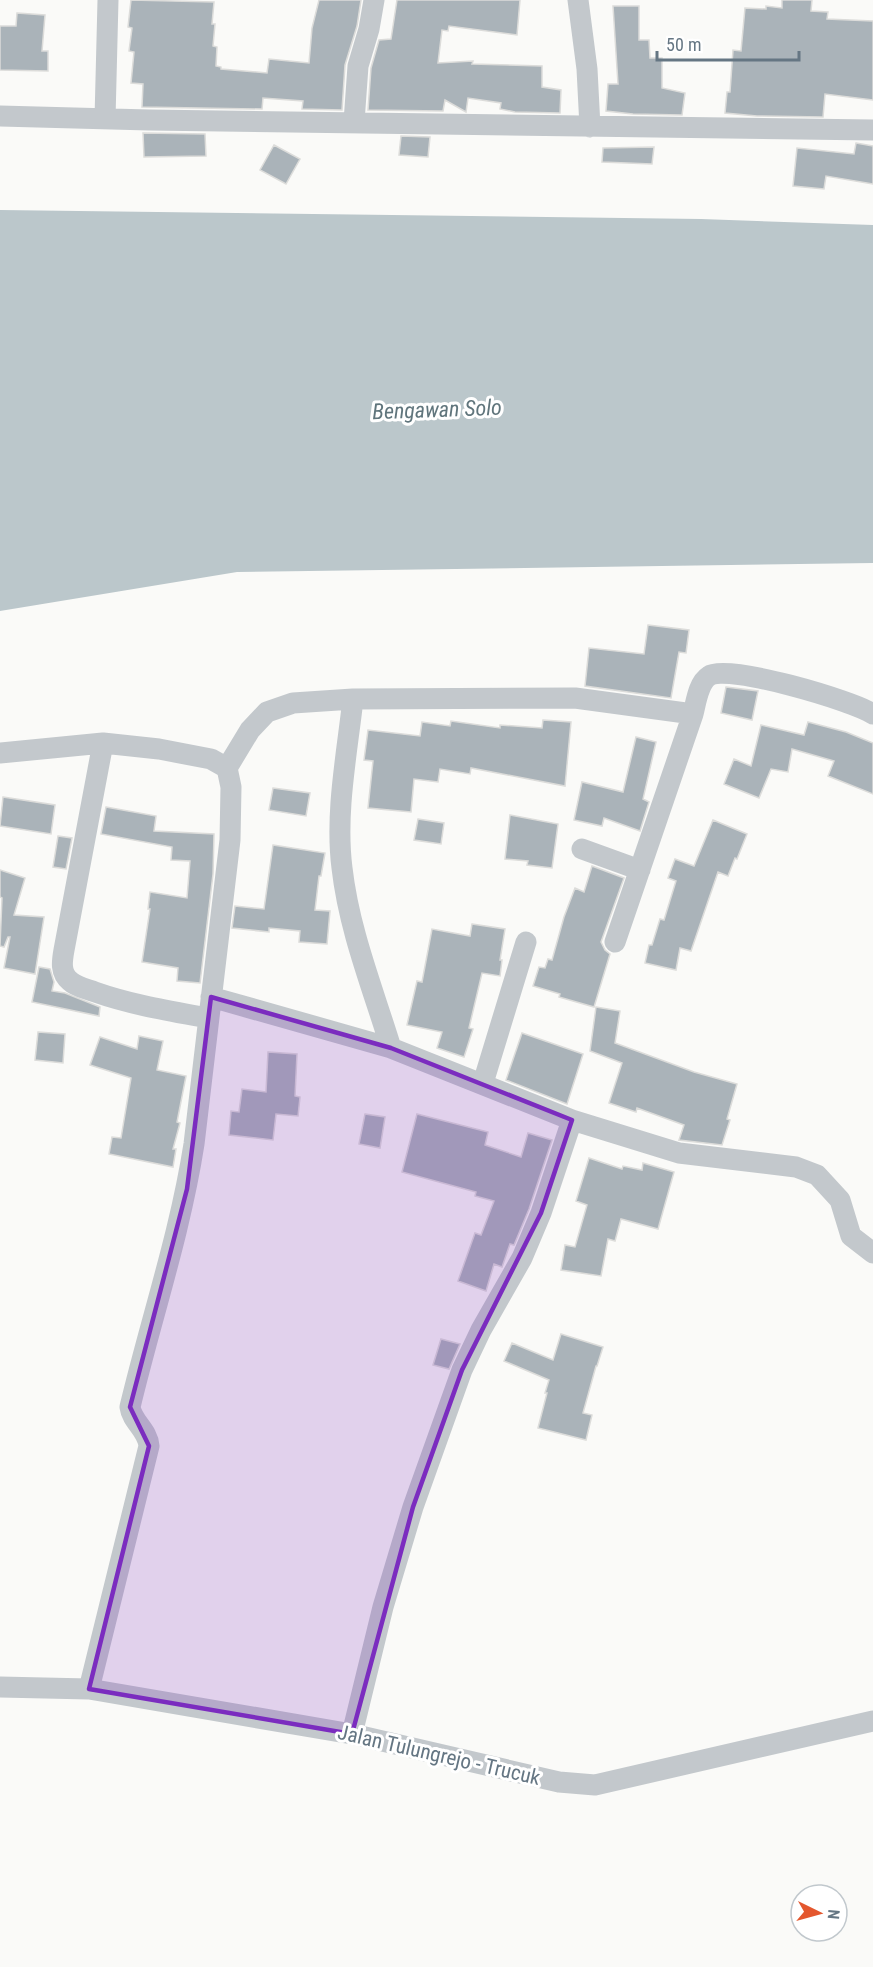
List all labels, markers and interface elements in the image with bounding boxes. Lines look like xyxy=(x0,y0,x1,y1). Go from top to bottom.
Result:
scale bar xyxy=(657,24,800,62)
text: 50 m xyxy=(666,34,701,55)
water label: Bengawan Solo xyxy=(372,395,502,424)
street label: Jalan Tulungrejo - Trucuk xyxy=(335,1720,543,1790)
north arrow xyxy=(789,1883,849,1943)
text: N xyxy=(824,1909,843,1920)

